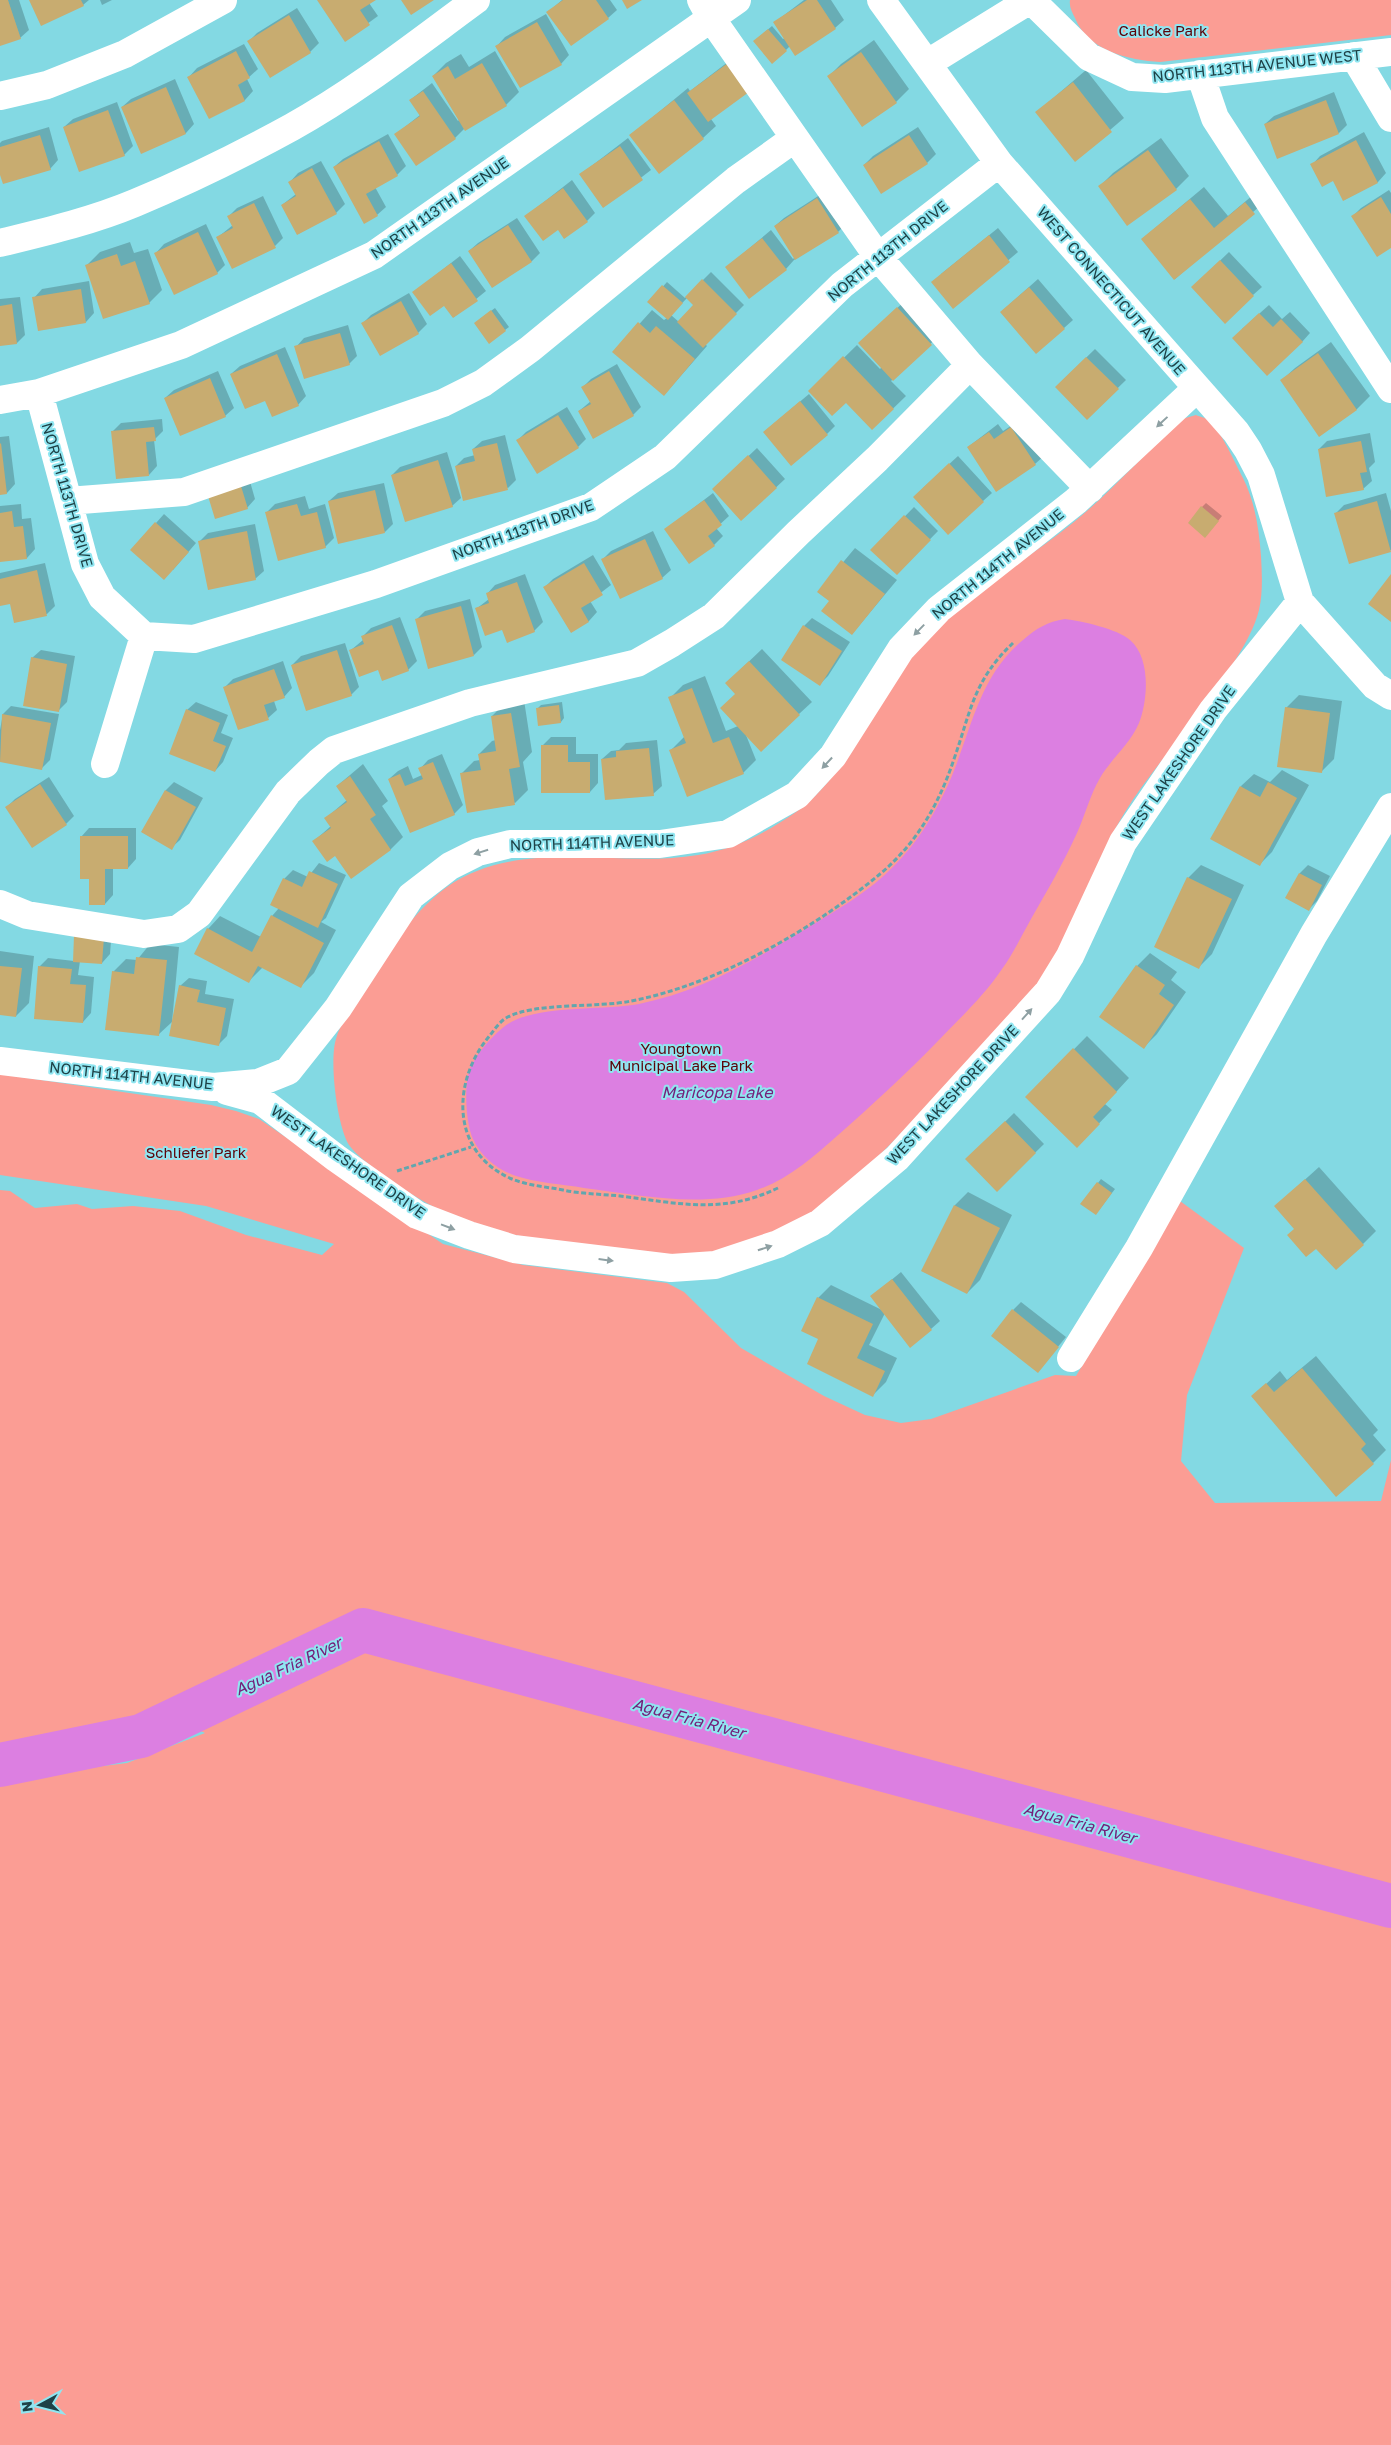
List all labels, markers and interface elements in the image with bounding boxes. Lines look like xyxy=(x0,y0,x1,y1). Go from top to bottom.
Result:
park label: Calicke Park xyxy=(1119,21,1208,39)
street label: NORTH 113TH AVENUE WEST xyxy=(1151,45,1362,85)
street label: NORTH 113TH AVENUE xyxy=(367,153,512,262)
street label: NORTH 113TH DRIVE xyxy=(824,196,951,304)
street label: WEST CONNECTICUT AVENUE xyxy=(1034,203,1190,378)
one-way arrow xyxy=(1156,416,1168,428)
street label: NORTH 113TH DRIVE xyxy=(39,420,97,569)
street label: NORTH 113TH DRIVE xyxy=(449,495,596,563)
street label: NORTH 114TH AVENUE xyxy=(928,504,1067,622)
one-way arrow xyxy=(913,623,925,635)
street label: WEST LAKESHORE DRIVE xyxy=(1118,682,1238,843)
one-way arrow xyxy=(821,756,833,768)
street label: NORTH 114TH AVENUE xyxy=(509,830,675,854)
one-way arrow xyxy=(473,849,488,856)
one-way arrow xyxy=(1021,1009,1033,1021)
street label: WEST LAKESHORE DRIVE xyxy=(883,1021,1022,1168)
park label: Youngtown Municipal Lake Park xyxy=(609,1039,753,1074)
street label: NORTH 114TH AVENUE xyxy=(48,1057,214,1093)
water label: Maricopa Lake xyxy=(662,1082,774,1102)
street label: WEST LAKESHORE DRIVE xyxy=(268,1101,429,1221)
park label: Schliefer Park xyxy=(146,1143,247,1161)
one-way arrow xyxy=(441,1223,456,1231)
one-way arrow xyxy=(758,1244,773,1252)
one-way arrow xyxy=(598,1256,614,1264)
water label: Agua Fria River xyxy=(231,1631,347,1699)
water label: Agua Fria River xyxy=(631,1693,750,1743)
water label: Agua Fria River xyxy=(1022,1798,1141,1848)
north arrow xyxy=(15,2380,65,2430)
text: N xyxy=(18,2400,36,2413)

